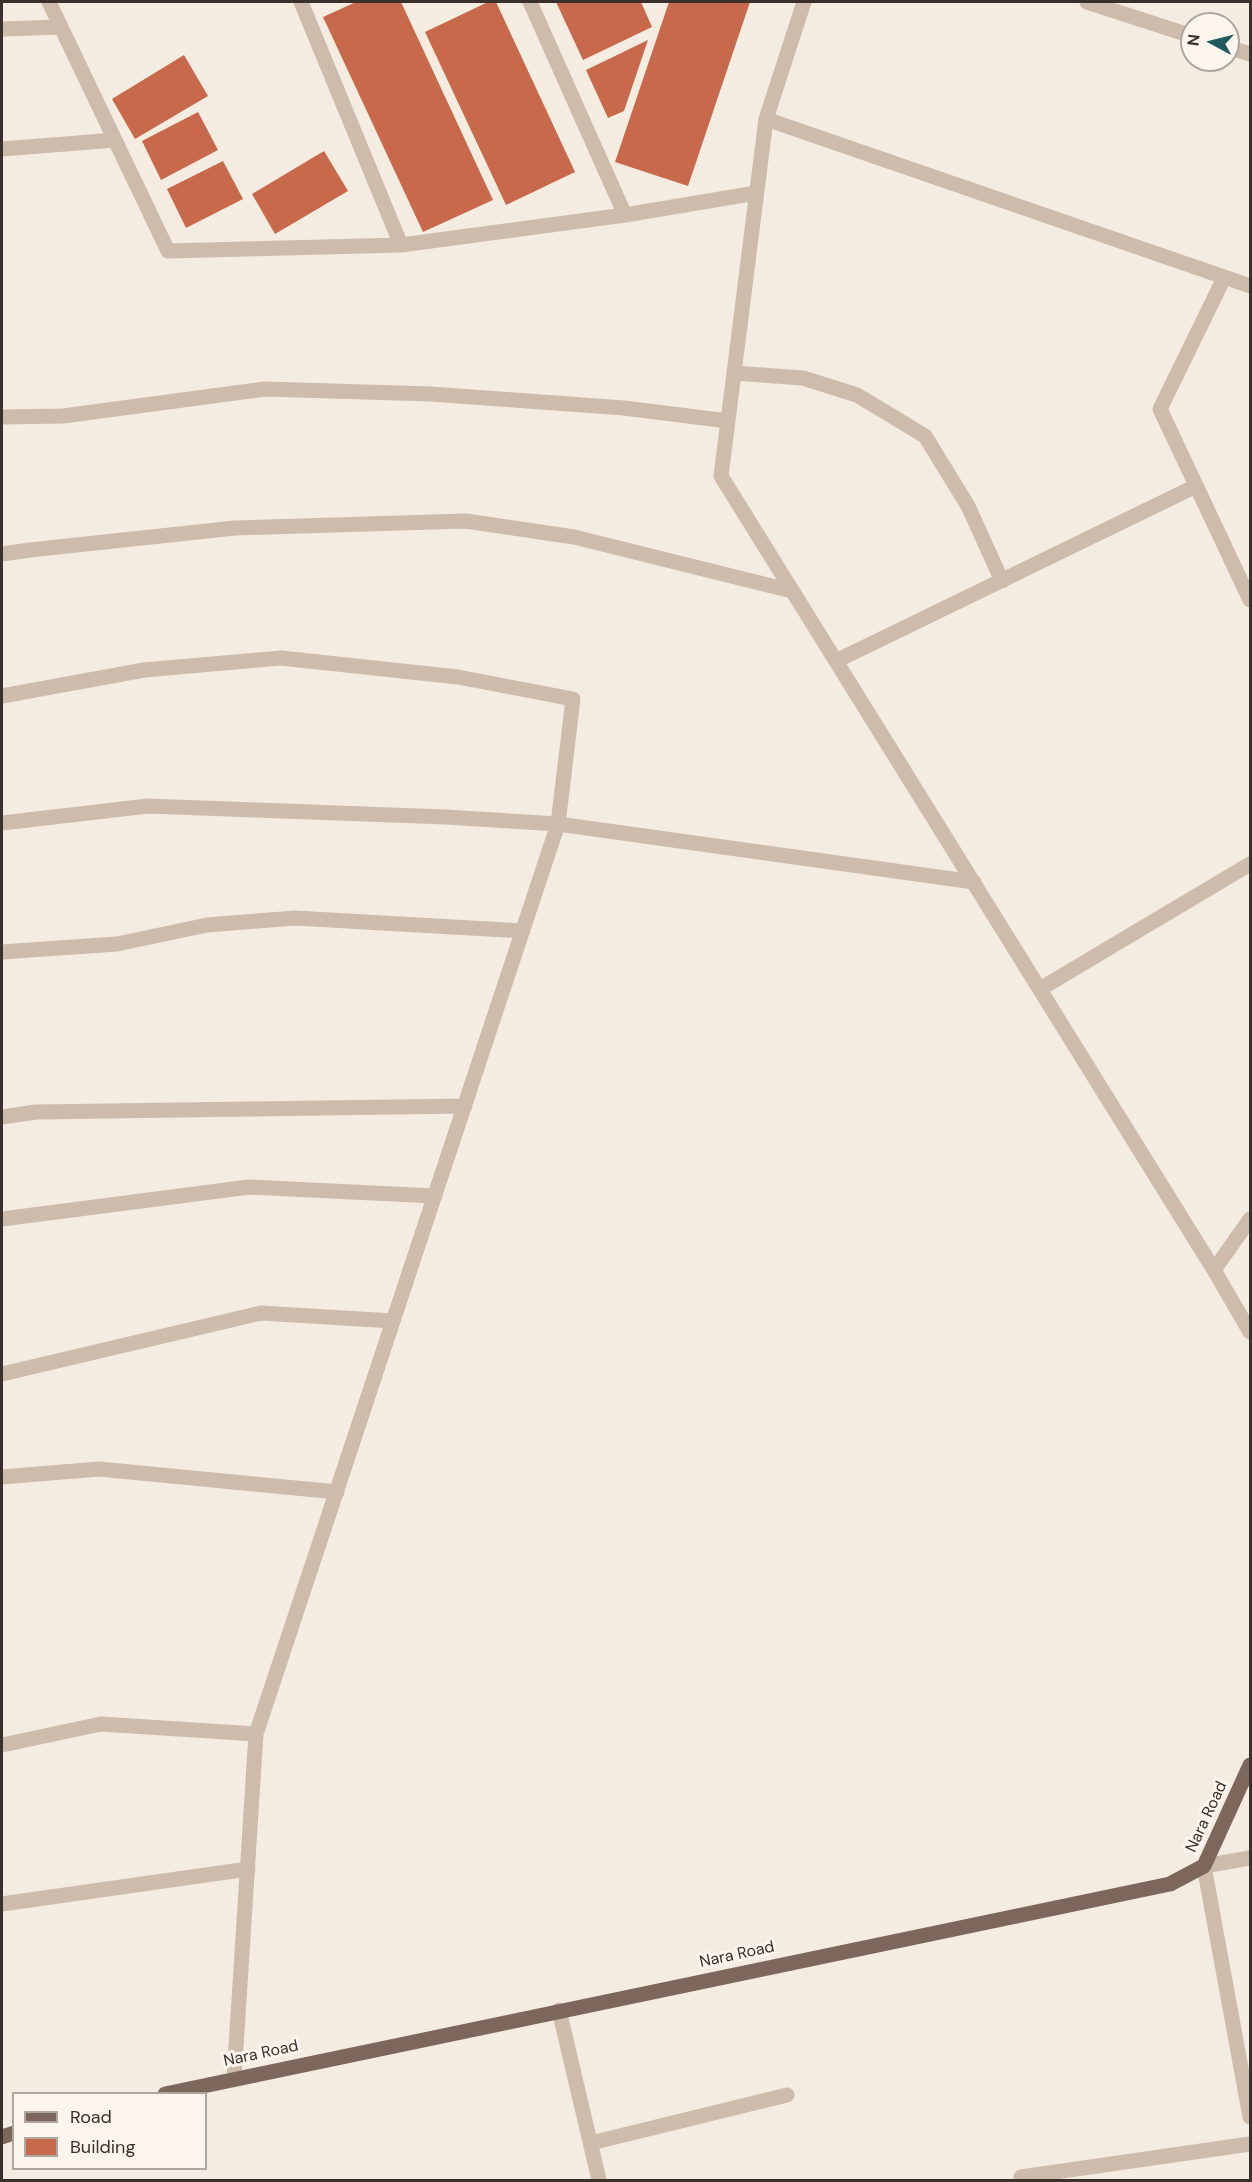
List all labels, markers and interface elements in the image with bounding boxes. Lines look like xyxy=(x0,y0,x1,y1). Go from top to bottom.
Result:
north arrow xyxy=(1180,12,1240,72)
text: N xyxy=(1182,33,1205,47)
street label: Nara Road xyxy=(1182,1779,1232,1855)
street label: Nara Road xyxy=(698,1938,776,1972)
street label: Nara Road xyxy=(222,2037,300,2071)
legend xyxy=(12,2092,207,2170)
text: Road xyxy=(70,2105,112,2129)
text: Building xyxy=(70,2135,135,2159)

